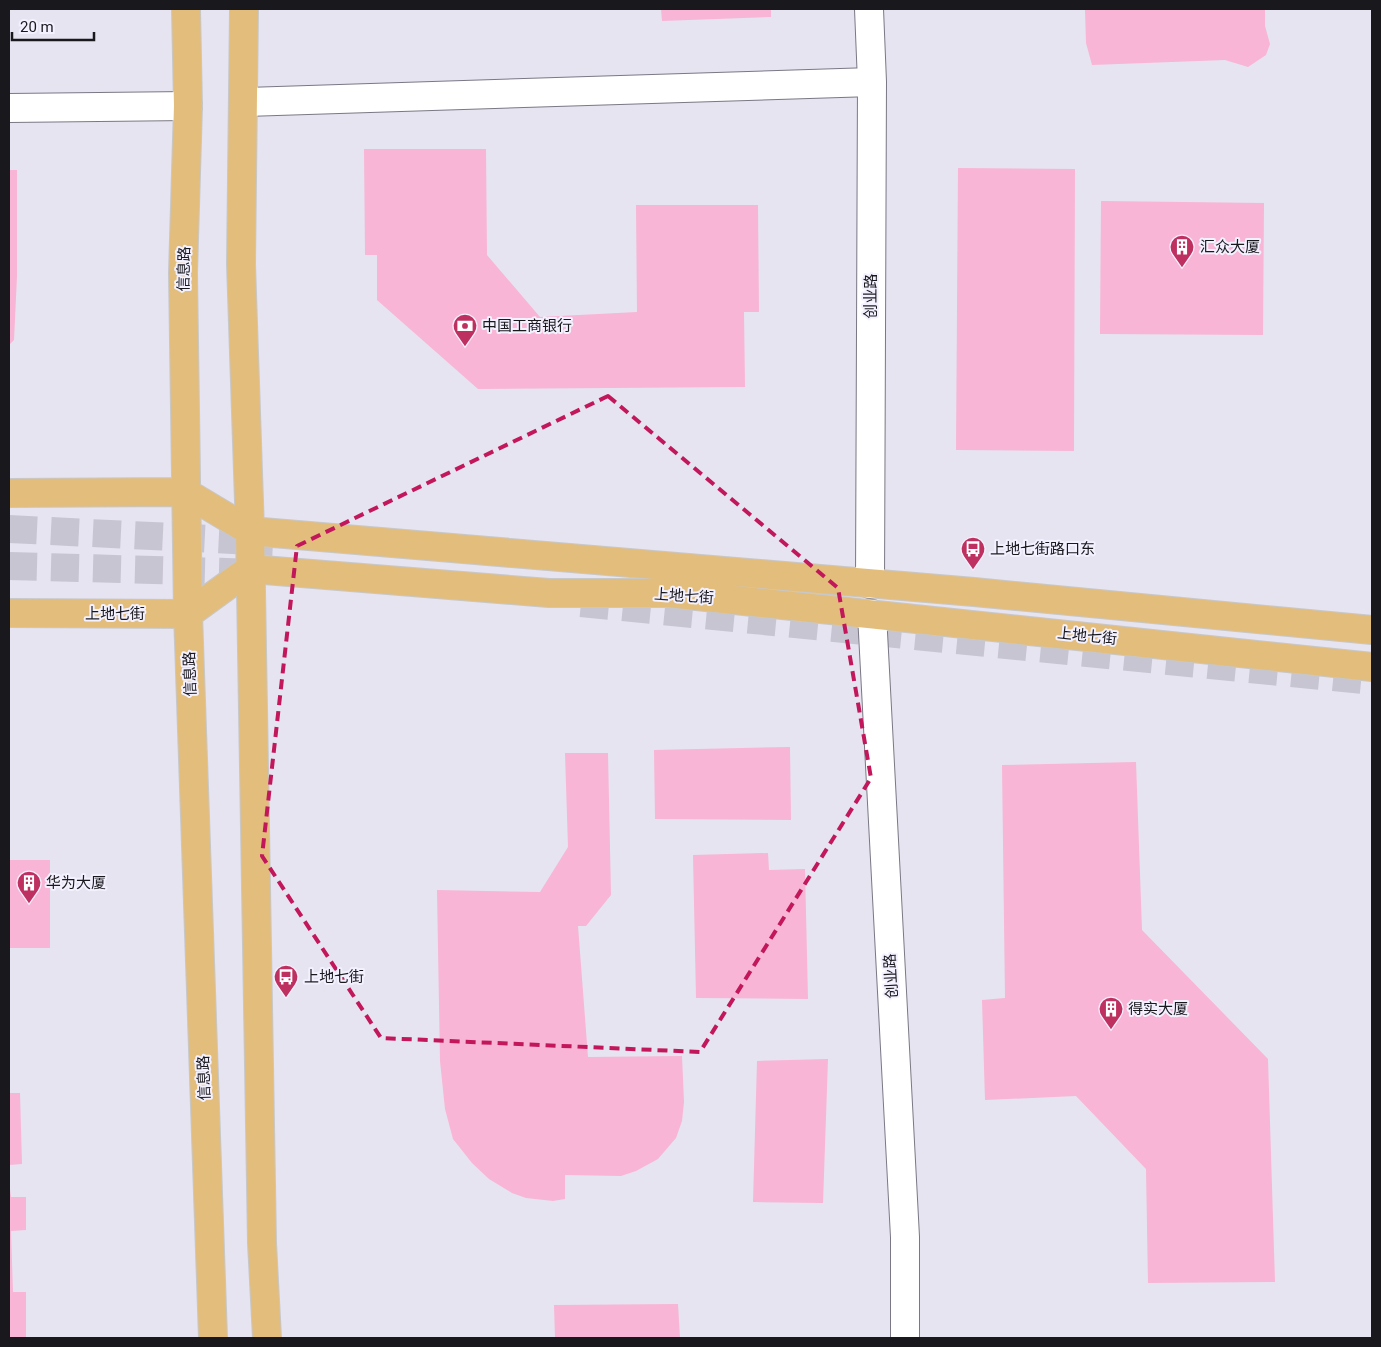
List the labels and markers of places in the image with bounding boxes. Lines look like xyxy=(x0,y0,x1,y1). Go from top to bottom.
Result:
building icon: 汇众大厦 xyxy=(1169,234,1195,268)
place label: 汇众大厦 xyxy=(1200,238,1260,256)
bank icon: 中国工商银行 xyxy=(452,313,478,347)
place label: 中国工商银行 xyxy=(482,317,572,335)
bus stop icon: 上地七街路口东 xyxy=(960,536,986,570)
place label: 上地七街路口东 xyxy=(990,540,1095,558)
building icon: 华为大厦 xyxy=(16,870,42,904)
place label: 华为大厦 xyxy=(46,874,106,892)
bus stop icon: 上地七街 xyxy=(273,964,299,998)
place label: 上地七街 xyxy=(304,968,364,986)
building icon: 得实大厦 xyxy=(1098,996,1124,1030)
place label: 得实大厦 xyxy=(1128,1000,1188,1018)

